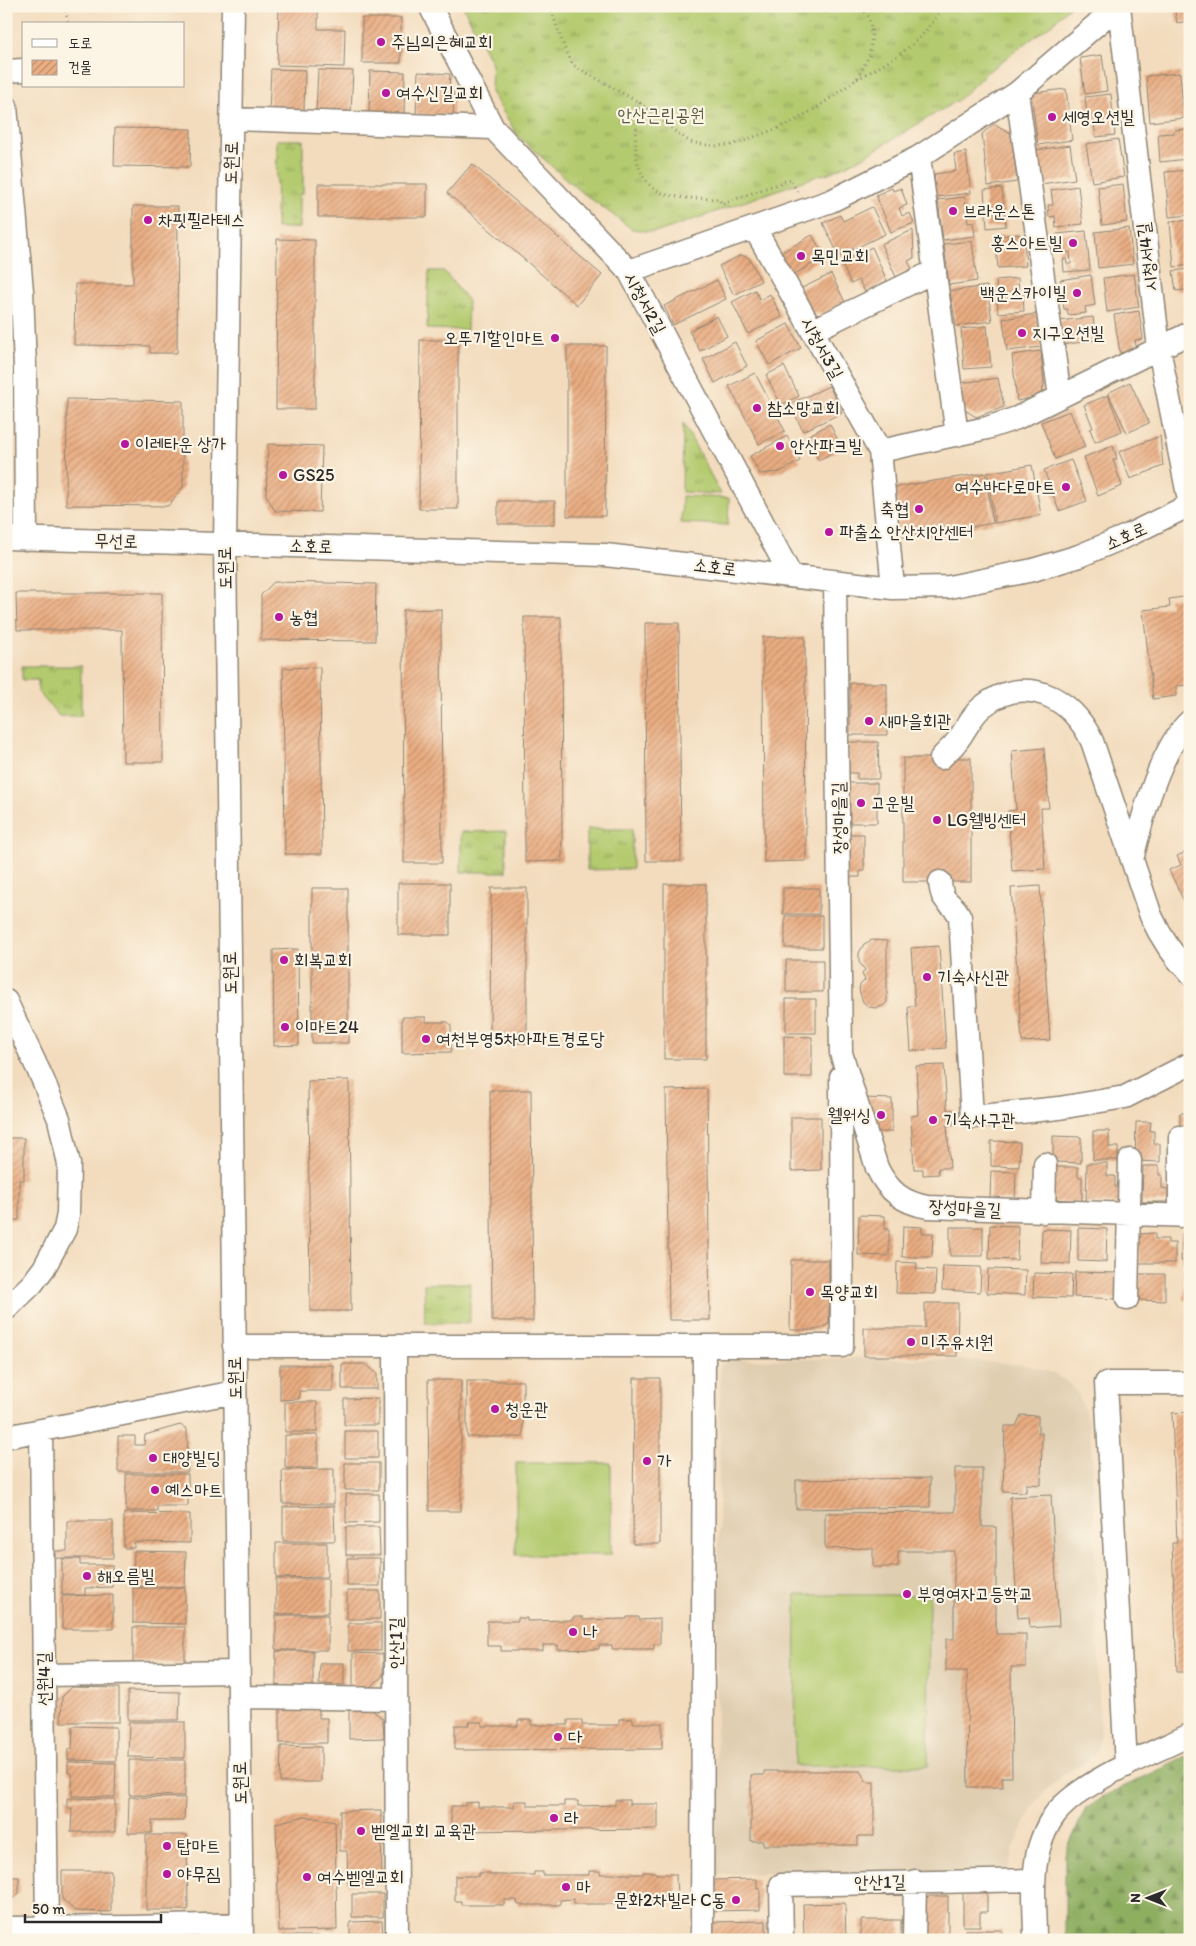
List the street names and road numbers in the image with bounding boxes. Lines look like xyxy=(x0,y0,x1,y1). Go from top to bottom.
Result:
street label: 도원로 xyxy=(220,141,242,185)
street label: 시청서4길 xyxy=(1132,221,1162,292)
street label: 시청서2길 xyxy=(619,268,671,338)
street label: 시청서3길 xyxy=(796,313,848,383)
street label: 소호로 xyxy=(1102,517,1150,555)
street label: 무선로 xyxy=(94,530,138,552)
street label: 소호로 xyxy=(289,534,333,558)
street label: 도원로 xyxy=(214,546,236,590)
street label: 소호로 xyxy=(692,553,738,581)
street label: 장성마을길 xyxy=(827,781,851,854)
street label: 도원로 xyxy=(219,951,241,995)
street label: 장성마을길 xyxy=(928,1195,1002,1221)
street label: 도원로 xyxy=(224,1356,246,1400)
street label: 안산1길 xyxy=(385,1617,407,1669)
street label: 선원4길 xyxy=(33,1651,55,1706)
street label: 도원로 xyxy=(229,1761,251,1805)
street label: 안산1길 xyxy=(854,1871,907,1893)

